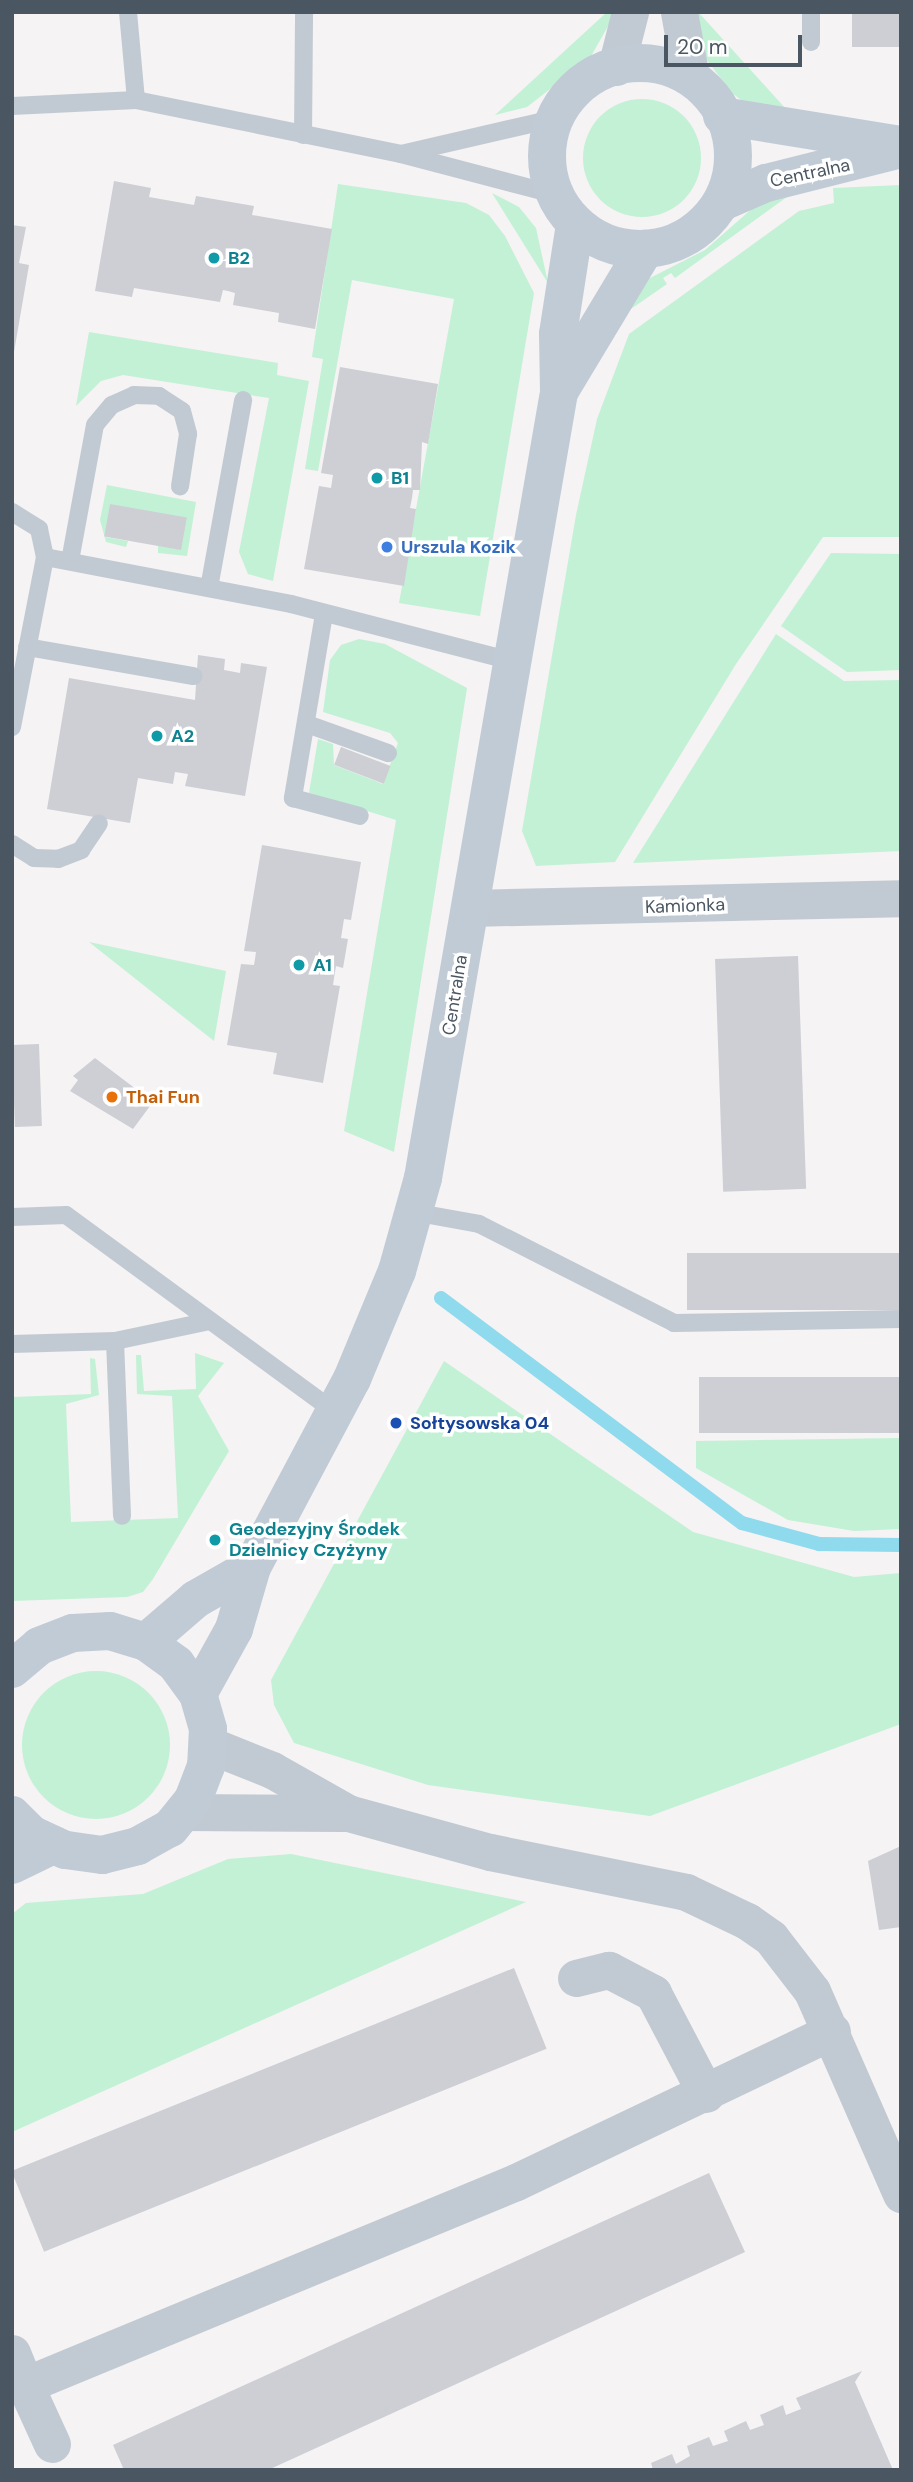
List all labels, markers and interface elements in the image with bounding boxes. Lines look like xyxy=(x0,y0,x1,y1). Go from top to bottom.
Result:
scale bar xyxy=(668,21,806,65)
text: 20 m xyxy=(677,33,728,61)
street label: Centralna xyxy=(768,154,852,192)
place label: B2 xyxy=(228,247,250,269)
marker: B2 xyxy=(206,250,222,266)
place label: B1 xyxy=(391,467,409,489)
marker: B1 xyxy=(369,470,385,486)
place label: Urszula Kozik xyxy=(401,536,516,558)
marker: Urszula Kozik xyxy=(379,539,395,555)
place label: A2 xyxy=(171,725,194,747)
marker: A2 xyxy=(149,728,165,744)
street label: Kamionka xyxy=(645,894,725,918)
street label: Centralna xyxy=(438,953,472,1037)
place label: A1 xyxy=(313,954,332,976)
marker: A1 xyxy=(291,957,307,973)
place label: Thai Fun xyxy=(126,1086,200,1108)
marker: Thai Fun xyxy=(104,1089,120,1105)
place label: Sołtysowska 04 xyxy=(410,1412,549,1434)
marker: Sołtysowska 04 xyxy=(388,1415,404,1431)
place label: Geodezyjny Środek Dzielnicy Czyżyny xyxy=(229,1519,400,1562)
marker: Geodezyjny Środek Dzielnicy Czyżyny xyxy=(207,1532,223,1548)

